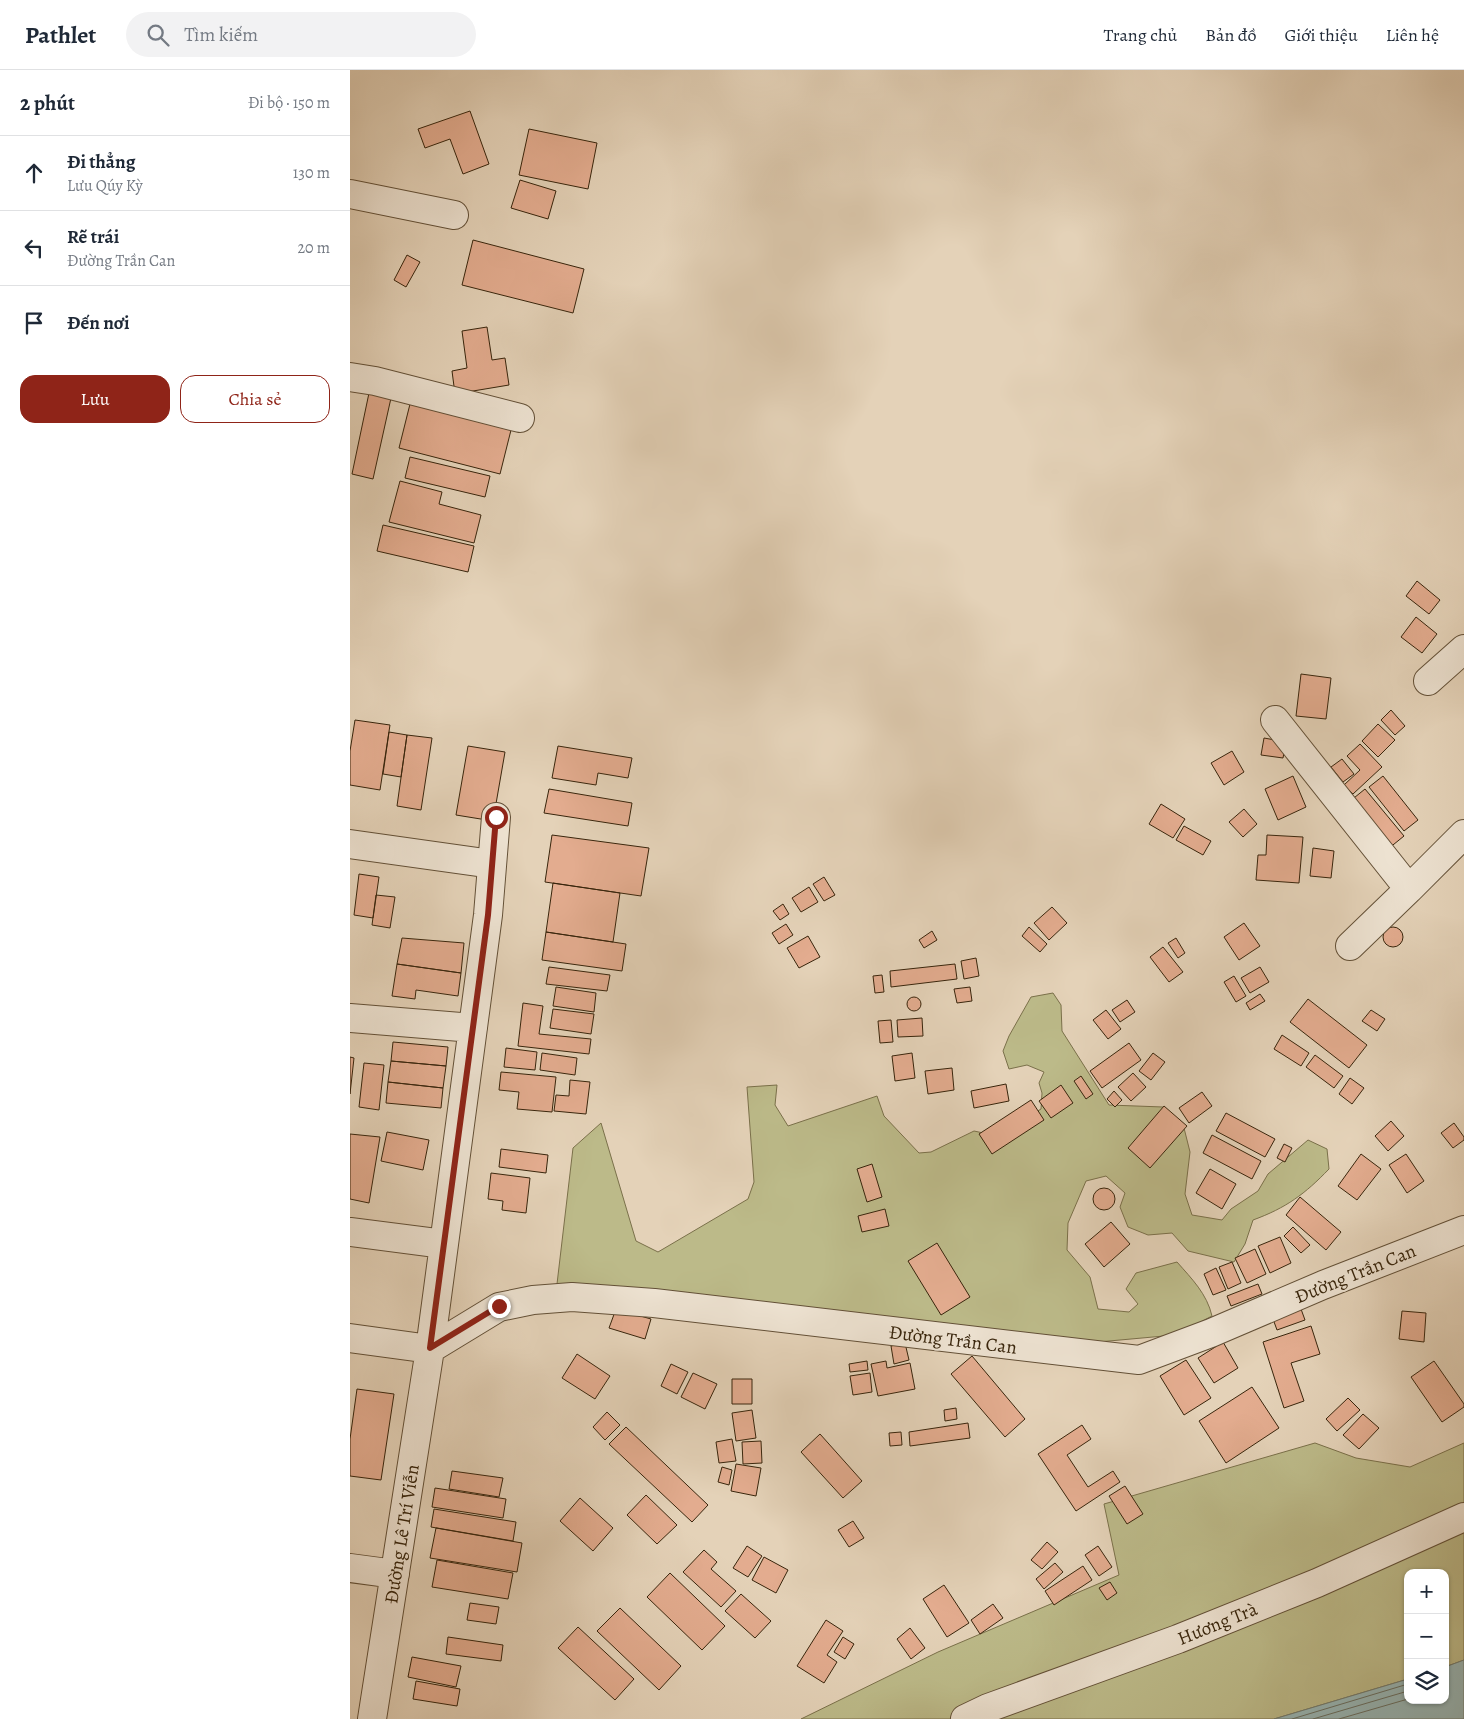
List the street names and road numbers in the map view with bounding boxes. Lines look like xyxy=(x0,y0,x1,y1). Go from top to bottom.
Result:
street label: Đường Trần Can xyxy=(1291,1238,1420,1310)
street label: Đường Trần Can xyxy=(887,1319,1018,1361)
street label: Đường Lê Trí Viễn xyxy=(378,1463,426,1606)
street label: Hương Trà xyxy=(1174,1596,1261,1652)

